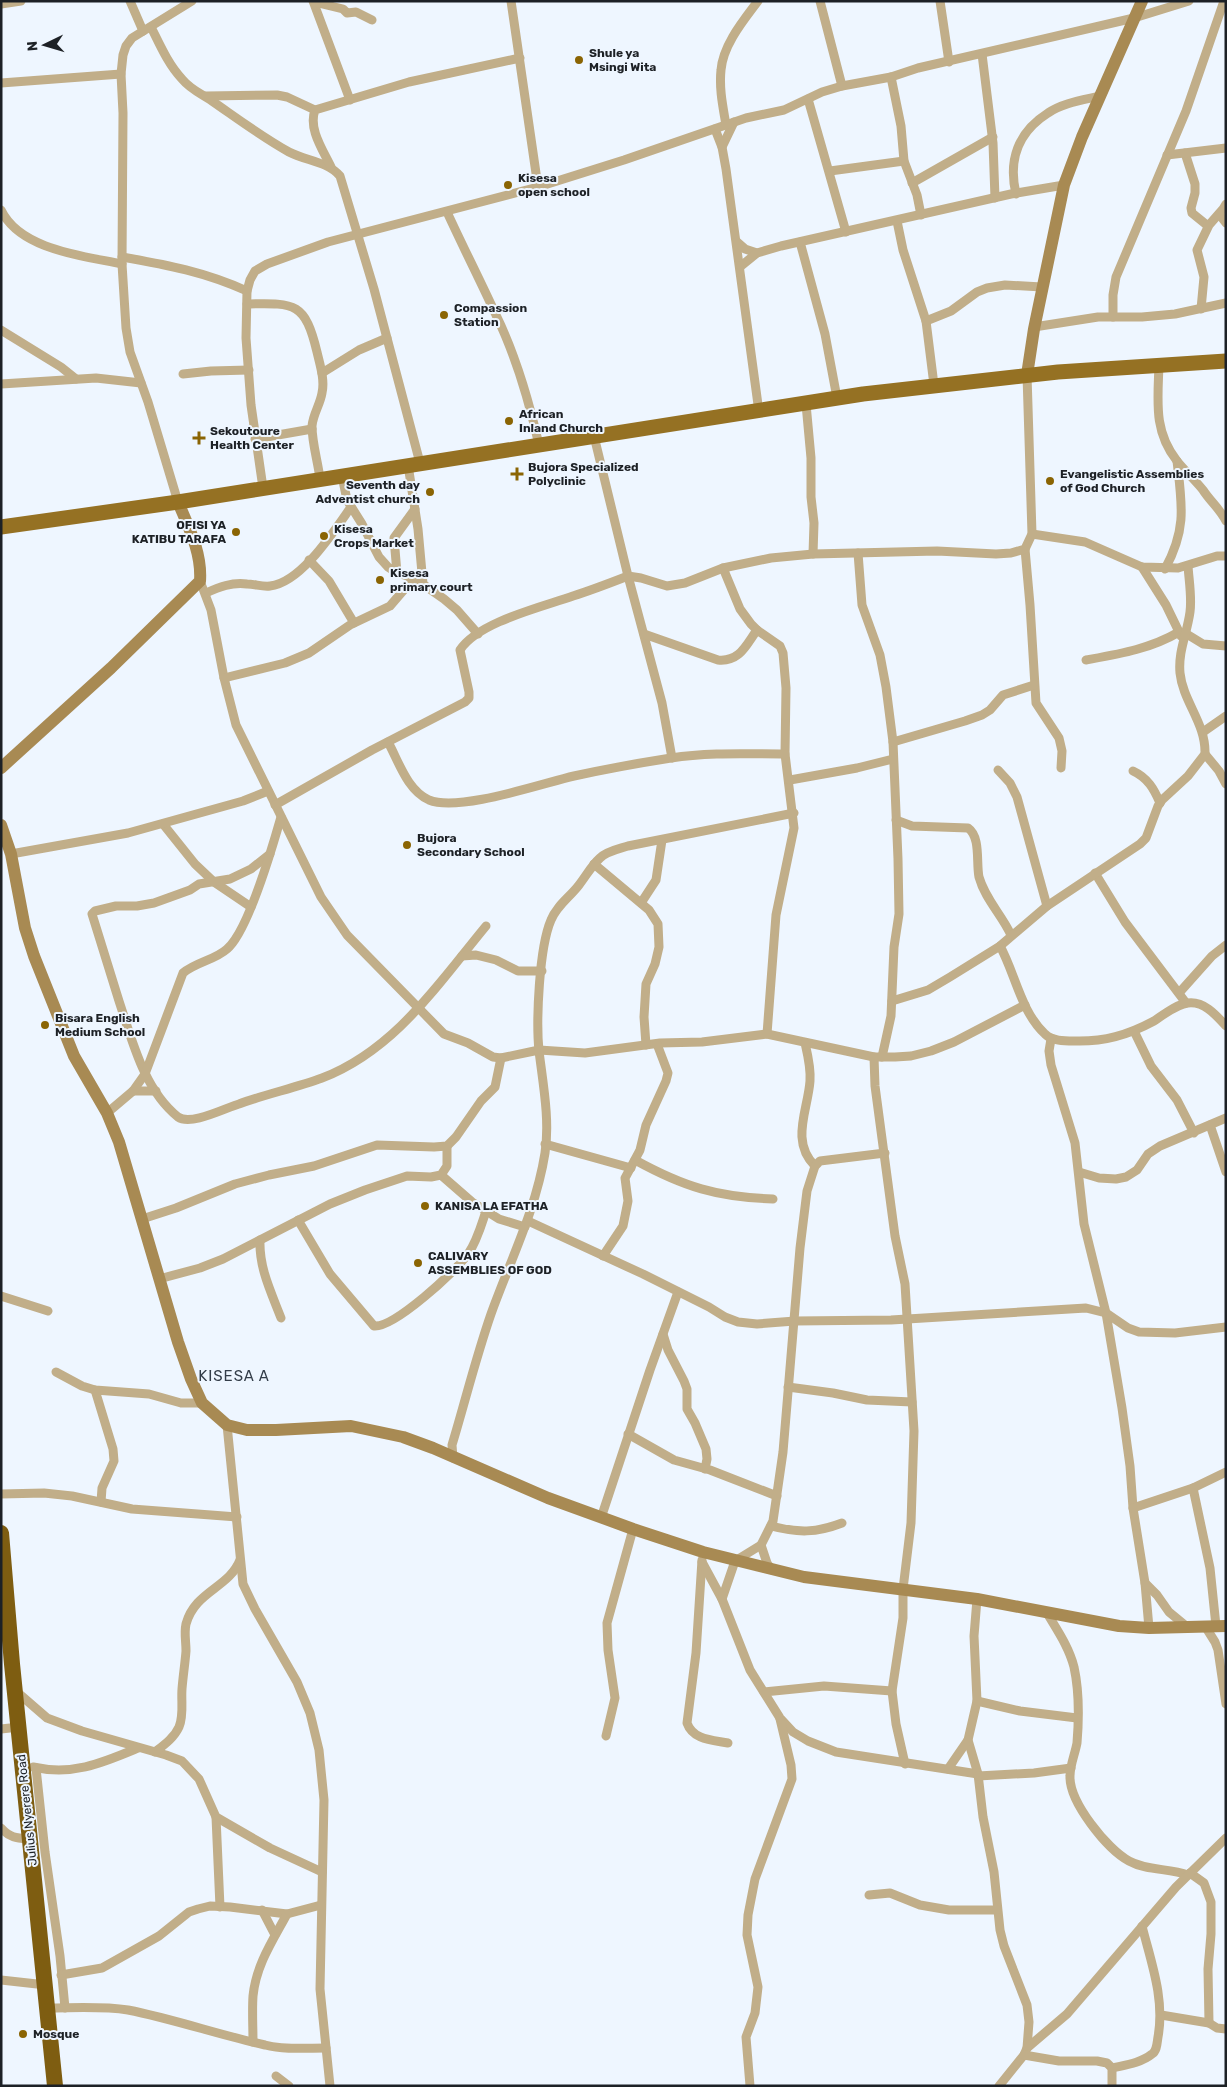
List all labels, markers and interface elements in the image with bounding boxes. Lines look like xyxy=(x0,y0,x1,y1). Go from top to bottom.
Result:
north arrow xyxy=(20,20,70,70)
text: N xyxy=(24,40,41,52)
place label: Shule ya Msingi Wita xyxy=(589,46,656,74)
marker: Shule ya Msingi Wita xyxy=(573,54,585,66)
place label: Kisesa open school xyxy=(518,171,590,199)
marker: Kisesa open school xyxy=(502,179,514,191)
place label: Compassion Station xyxy=(454,301,527,329)
marker: Compassion Station xyxy=(438,309,450,321)
place label: African Inland Church xyxy=(519,407,603,435)
marker: African Inland Church xyxy=(503,415,515,427)
place label: Sekoutoure Health Center xyxy=(210,424,294,452)
marker: Sekoutoure Health Center xyxy=(192,431,206,445)
place label: Bujora Specialized Polyclinic xyxy=(528,460,639,488)
marker: Bujora Specialized Polyclinic xyxy=(510,467,524,481)
place label: Evangelistic Assemblies of God Church xyxy=(1060,467,1204,495)
marker: Evangelistic Assemblies of God Church xyxy=(1044,475,1056,487)
place label: Seventh day Adventist church xyxy=(316,478,420,506)
marker: Seventh day Adventist church xyxy=(424,486,436,498)
place label: OFISI YA KATIBU TARAFA xyxy=(132,518,226,546)
place label: Kisesa Crops Market xyxy=(334,522,414,550)
marker: OFISI YA KATIBU TARAFA xyxy=(230,526,242,538)
marker: Kisesa Crops Market xyxy=(318,530,330,542)
place label: Kisesa primary court xyxy=(390,566,473,594)
marker: Kisesa primary court xyxy=(374,574,386,586)
place label: Bujora Secondary School xyxy=(417,831,525,859)
marker: Bujora Secondary School xyxy=(401,839,413,851)
place label: Bisara English Medium School xyxy=(55,1011,145,1039)
marker: Bisara English Medium School xyxy=(39,1019,51,1031)
place label: KANISA LA EFATHA xyxy=(435,1199,549,1213)
marker: KANISA LA EFATHA xyxy=(419,1200,431,1212)
place label: CALIVARY ASSEMBLIES OF GOD xyxy=(428,1249,552,1277)
marker: CALIVARY ASSEMBLIES OF GOD xyxy=(412,1257,424,1269)
district label: KISESA A xyxy=(198,1367,270,1385)
street label: Julius Nyerere Road xyxy=(14,1754,40,1866)
place label: Mosque xyxy=(33,2027,79,2041)
marker: Mosque xyxy=(17,2028,29,2040)

